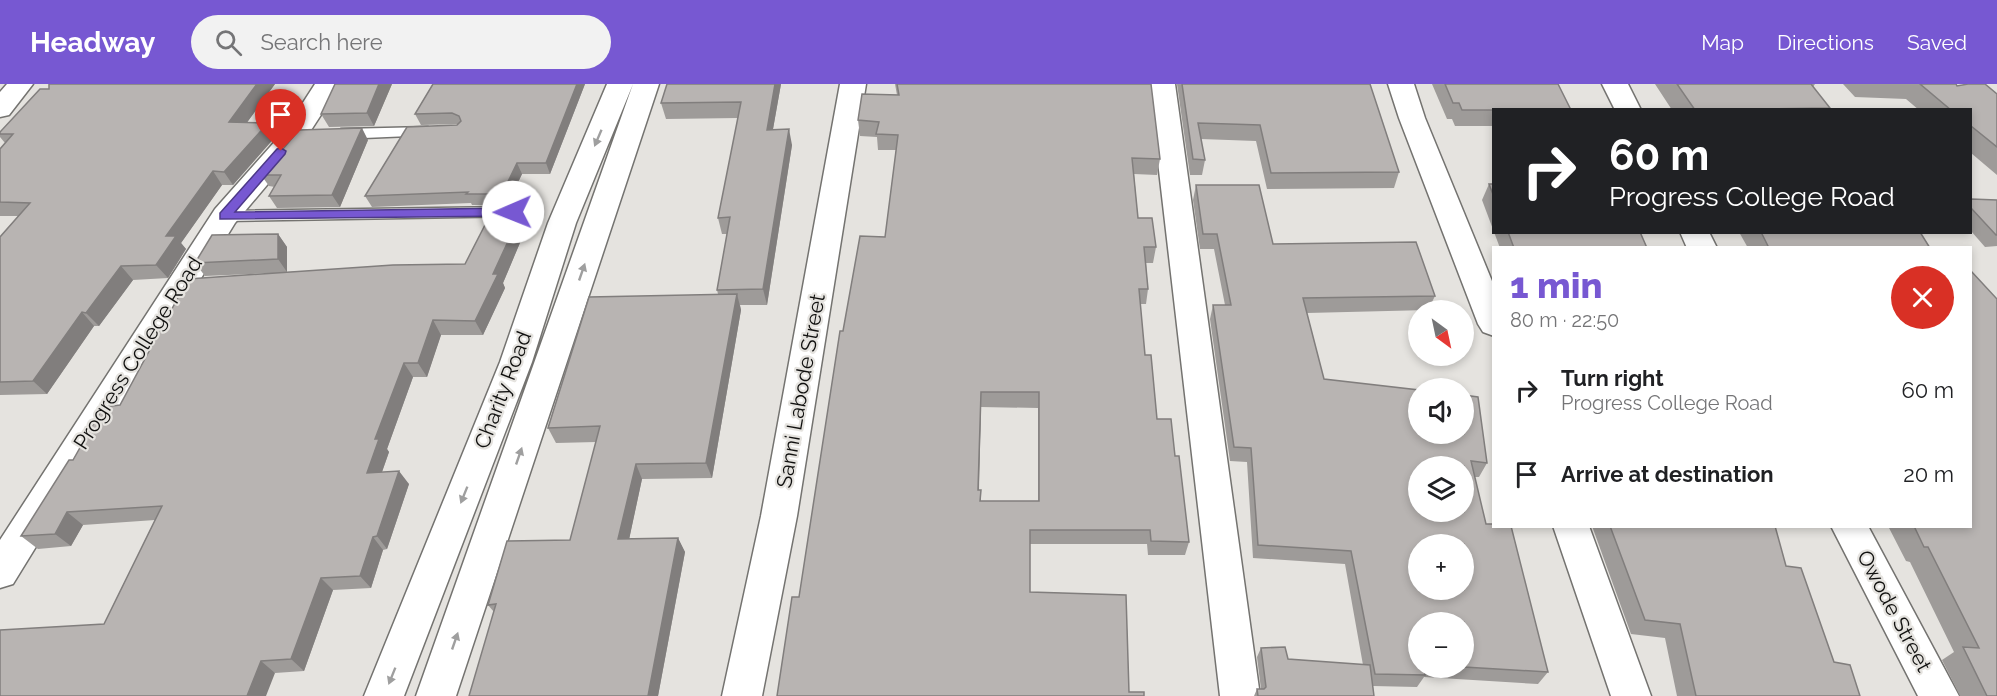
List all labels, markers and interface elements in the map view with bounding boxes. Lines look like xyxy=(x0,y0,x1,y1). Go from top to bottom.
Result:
search box xyxy=(191,15,611,69)
text: Headway xyxy=(30,26,155,59)
icon: search xyxy=(212,26,245,59)
text: Search here xyxy=(260,29,383,55)
text: Map xyxy=(1701,30,1744,55)
text: Directions xyxy=(1777,30,1874,55)
text: Saved xyxy=(1907,30,1967,55)
pin xyxy=(255,89,306,151)
icon: arrive xyxy=(264,98,297,131)
one-way arrow xyxy=(594,130,603,147)
text: 60 m xyxy=(1609,131,1709,180)
icon: right xyxy=(1510,132,1588,210)
position arrow xyxy=(481,180,545,244)
text: Progress College Road xyxy=(1609,181,1895,212)
street label: Progress College Road xyxy=(68,252,207,454)
one-way arrow xyxy=(578,263,588,281)
text: 1 min xyxy=(1510,264,1602,306)
button: close xyxy=(1891,266,1954,329)
street label: Sanni Labode Street xyxy=(771,292,830,490)
north arrow xyxy=(1408,300,1474,366)
map controls xyxy=(1408,300,1474,678)
text: 80 m · 22:50 xyxy=(1510,308,1619,332)
street label: Charity Road xyxy=(469,328,536,452)
text: Turn right xyxy=(1561,365,1664,391)
icon: right xyxy=(1510,374,1543,407)
text: 60 m xyxy=(1901,377,1954,403)
button: sound xyxy=(1408,378,1474,444)
text: Progress College Road xyxy=(1561,391,1773,415)
one-way arrow xyxy=(514,447,524,465)
button: layers xyxy=(1408,456,1474,522)
icon: arrive xyxy=(1510,458,1543,491)
text: Arrive at destination xyxy=(1561,461,1774,487)
text: 20 m xyxy=(1903,461,1954,487)
one-way arrow xyxy=(458,486,468,504)
button: + xyxy=(1408,534,1474,600)
street label: Owode Street xyxy=(1852,546,1937,676)
button: − xyxy=(1408,612,1474,678)
one-way arrow xyxy=(451,632,461,650)
one-way arrow xyxy=(387,667,396,685)

